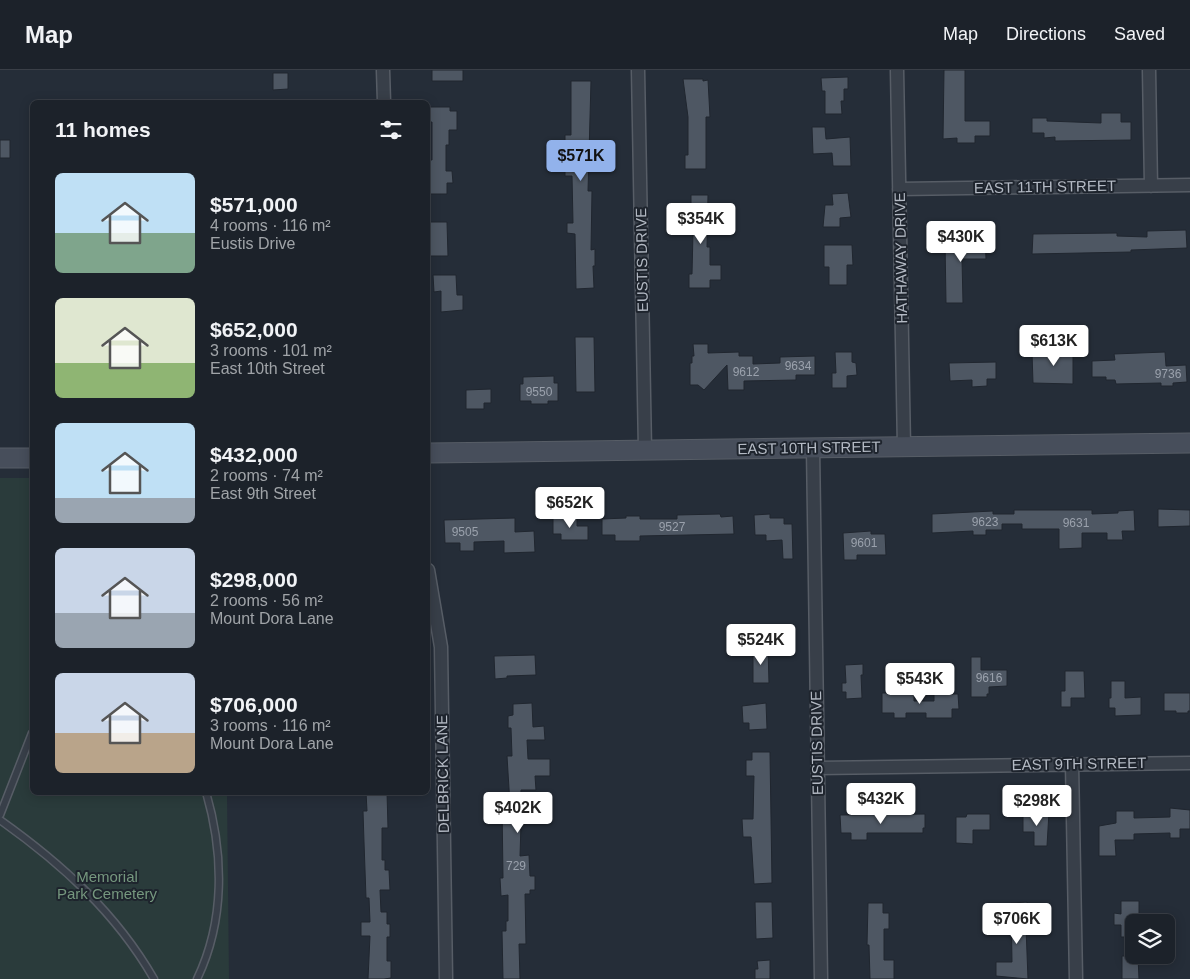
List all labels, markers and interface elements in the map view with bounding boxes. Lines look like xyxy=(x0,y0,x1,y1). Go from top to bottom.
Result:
text: Map xyxy=(25,21,73,48)
text: Map xyxy=(943,24,978,44)
text: Directions xyxy=(1006,24,1086,44)
text: Saved xyxy=(1114,24,1165,44)
icon: filters xyxy=(377,116,405,144)
text: 11 homes xyxy=(55,118,151,141)
pin: $571K xyxy=(546,140,616,182)
text: $571K xyxy=(557,147,605,164)
street label: EAST 11TH STREET xyxy=(974,177,1116,196)
street label: HATHAWAY DRIVE xyxy=(891,192,910,324)
icon: home xyxy=(95,193,155,253)
text: $571,000 xyxy=(210,193,298,216)
pin: $354K xyxy=(666,202,736,245)
street label: EUSTIS DRIVE xyxy=(632,208,651,312)
text: $354K xyxy=(677,210,725,227)
text: 4 rooms · 116 m² xyxy=(210,217,331,234)
pin: $430K xyxy=(926,220,996,263)
text: $430K xyxy=(937,228,985,245)
text: Eustis Drive xyxy=(210,235,295,252)
icon: home xyxy=(95,318,155,378)
text: $652,000 xyxy=(210,318,298,341)
pin: $613K xyxy=(1019,324,1089,367)
text: $613K xyxy=(1030,332,1078,349)
text: 3 rooms · 101 m² xyxy=(210,342,332,359)
house number: 9634 xyxy=(785,359,812,373)
text: East 10th Street xyxy=(210,360,325,377)
house number: 9612 xyxy=(733,365,760,379)
house number: 9736 xyxy=(1155,367,1182,381)
house number: 9550 xyxy=(526,385,553,399)
street label: EAST 10TH STREET xyxy=(737,438,881,457)
icon: home xyxy=(95,443,155,503)
text: $432,000 xyxy=(210,443,298,466)
text: 2 rooms · 74 m² xyxy=(210,467,323,484)
text: East 9th Street xyxy=(210,485,316,502)
pin: $652K xyxy=(535,486,605,529)
text: $652K xyxy=(546,494,594,511)
house number: 9623 xyxy=(972,515,999,529)
house number: 9631 xyxy=(1063,516,1090,530)
house number: 9527 xyxy=(659,520,686,534)
house number: 9505 xyxy=(452,525,479,539)
house number: 9601 xyxy=(851,536,878,550)
icon: home xyxy=(95,568,155,628)
text: $298,000 xyxy=(210,568,298,591)
text: 2 rooms · 56 m² xyxy=(210,592,323,609)
text: Mount Dora Lane xyxy=(210,610,334,627)
pin: $524K xyxy=(726,624,796,666)
text: $524K xyxy=(737,631,785,648)
pin: $543K xyxy=(885,662,955,705)
text: $543K xyxy=(896,670,944,687)
house number: 9616 xyxy=(976,671,1003,685)
street label: EUSTIS DRIVE xyxy=(807,691,826,795)
icon: home xyxy=(95,693,155,753)
text: $706,000 xyxy=(210,693,298,716)
street label: DELBRICK LANE xyxy=(433,715,452,833)
text: 3 rooms · 116 m² xyxy=(210,717,331,734)
text: Mount Dora Lane xyxy=(210,735,334,752)
street label: EAST 9TH STREET xyxy=(1011,754,1147,773)
pin: $432K xyxy=(846,782,916,825)
pin: $298K xyxy=(1002,784,1072,827)
text: $432K xyxy=(857,790,905,807)
pin: $402K xyxy=(483,792,553,834)
text: $298K xyxy=(1013,792,1061,809)
text: $402K xyxy=(494,799,542,816)
house number: 729 xyxy=(506,859,526,873)
park label: Memorial Park Cemetery xyxy=(57,868,158,902)
pin: $706K xyxy=(982,902,1052,945)
text: $706K xyxy=(993,910,1041,927)
map controls xyxy=(1125,914,1175,964)
button: layers xyxy=(1125,914,1175,964)

